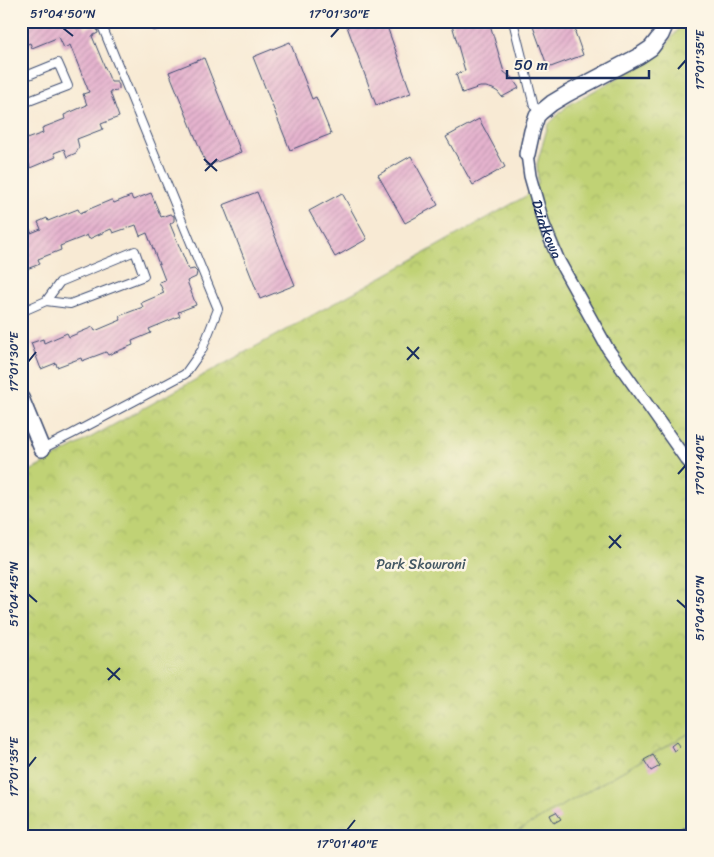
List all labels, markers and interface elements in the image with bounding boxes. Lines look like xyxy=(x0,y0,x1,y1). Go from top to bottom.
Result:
text: 51°04'50"N xyxy=(30,3,96,25)
text: 17°01'30"E xyxy=(309,3,370,25)
text: 17°01'35"E xyxy=(689,29,711,90)
scale bar xyxy=(507,48,649,80)
text: 50 m xyxy=(514,52,549,78)
street label: Działkowa xyxy=(525,197,569,263)
text: 17°01'30"E xyxy=(3,331,25,392)
text: 17°01'40"E xyxy=(689,433,711,496)
park label: Park Skowroni xyxy=(376,552,467,577)
text: 51°04'45"N xyxy=(3,561,25,627)
text: 51°04'50"N xyxy=(689,575,711,641)
text: 17°01'35"E xyxy=(3,736,25,797)
text: 17°01'40"E xyxy=(316,833,379,855)

